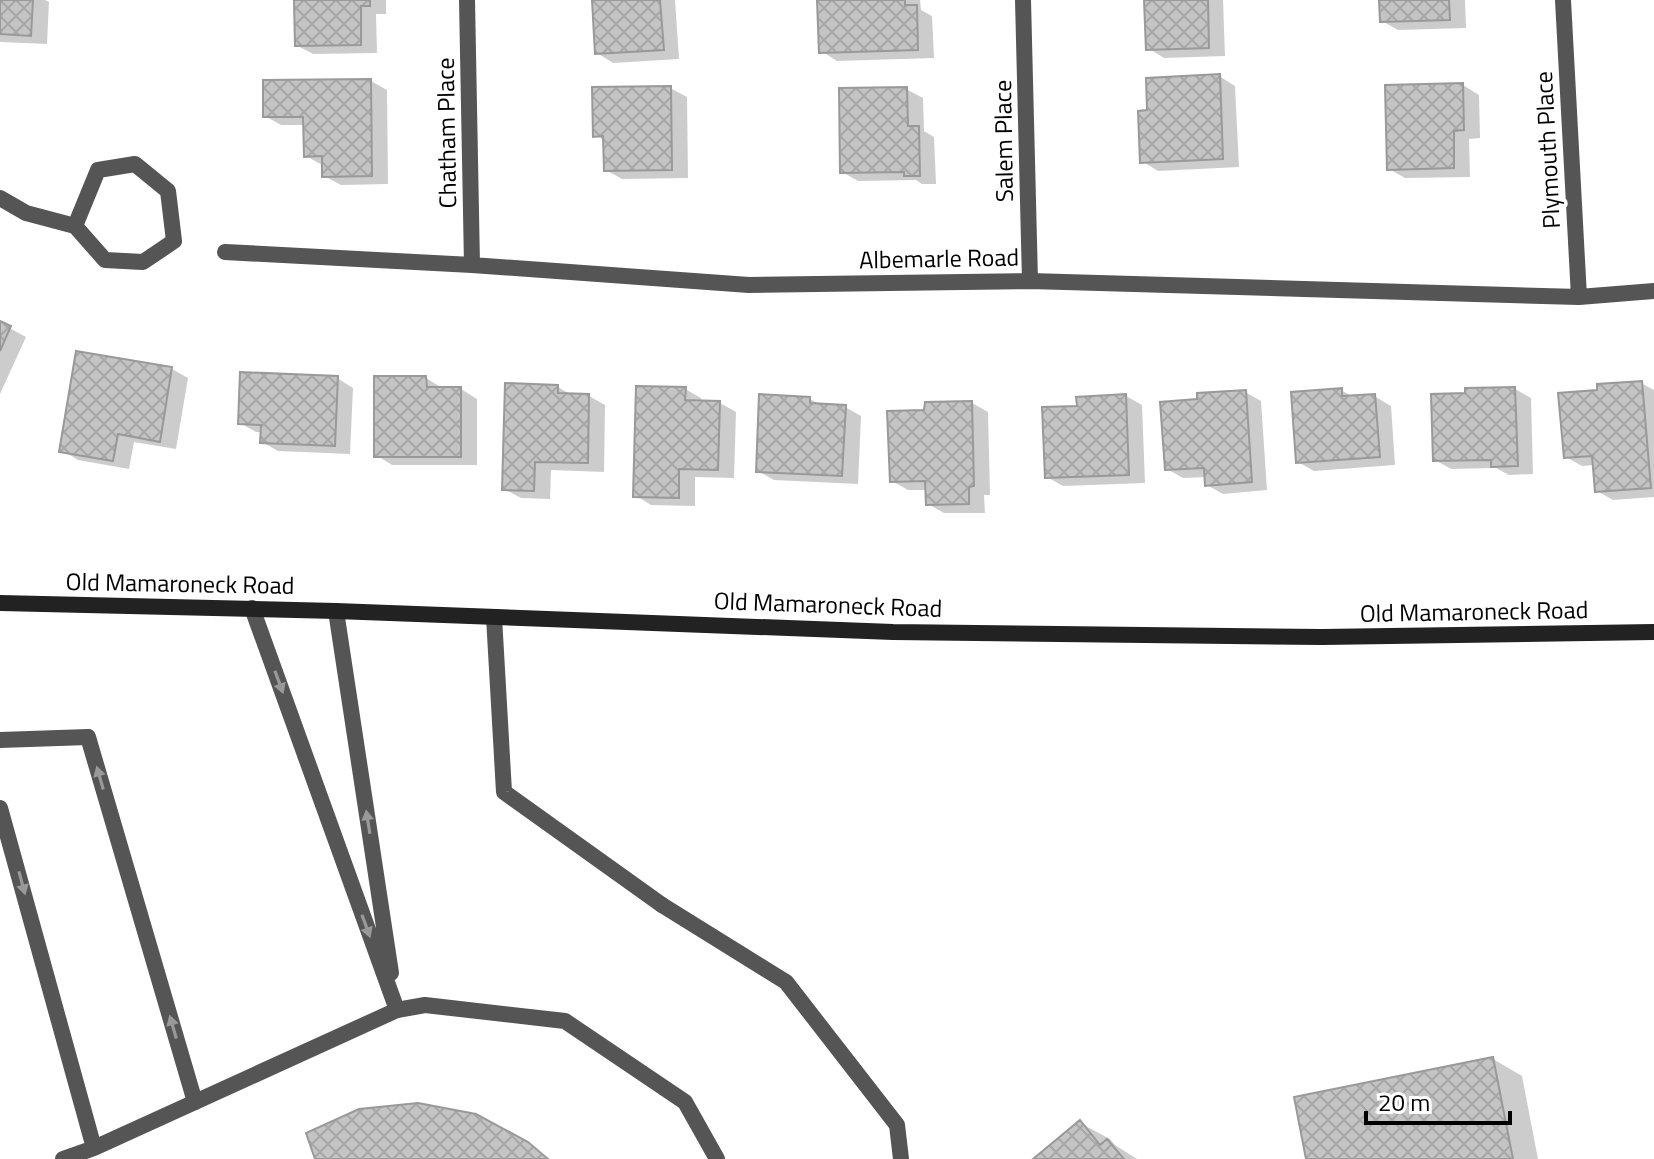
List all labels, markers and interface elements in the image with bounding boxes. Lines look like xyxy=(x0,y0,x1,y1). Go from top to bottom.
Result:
street label: Chatham Place xyxy=(427,57,465,209)
street label: Plymouth Place xyxy=(1525,70,1569,230)
street label: Salem Place xyxy=(984,80,1022,202)
street label: Albemarle Road xyxy=(859,239,1019,277)
street label: Old Mamaroneck Road xyxy=(65,563,295,603)
street label: Old Mamaroneck Road xyxy=(713,582,943,626)
street label: Old Mamaroneck Road xyxy=(1359,591,1589,631)
one-way arrow xyxy=(273,670,285,694)
one-way arrow xyxy=(93,765,106,789)
one-way arrow xyxy=(361,810,374,835)
one-way arrow xyxy=(16,870,28,895)
one-way arrow xyxy=(361,914,373,938)
one-way arrow xyxy=(166,1015,179,1039)
scale bar xyxy=(1366,1075,1510,1125)
text: 20 m xyxy=(1378,1084,1430,1120)

